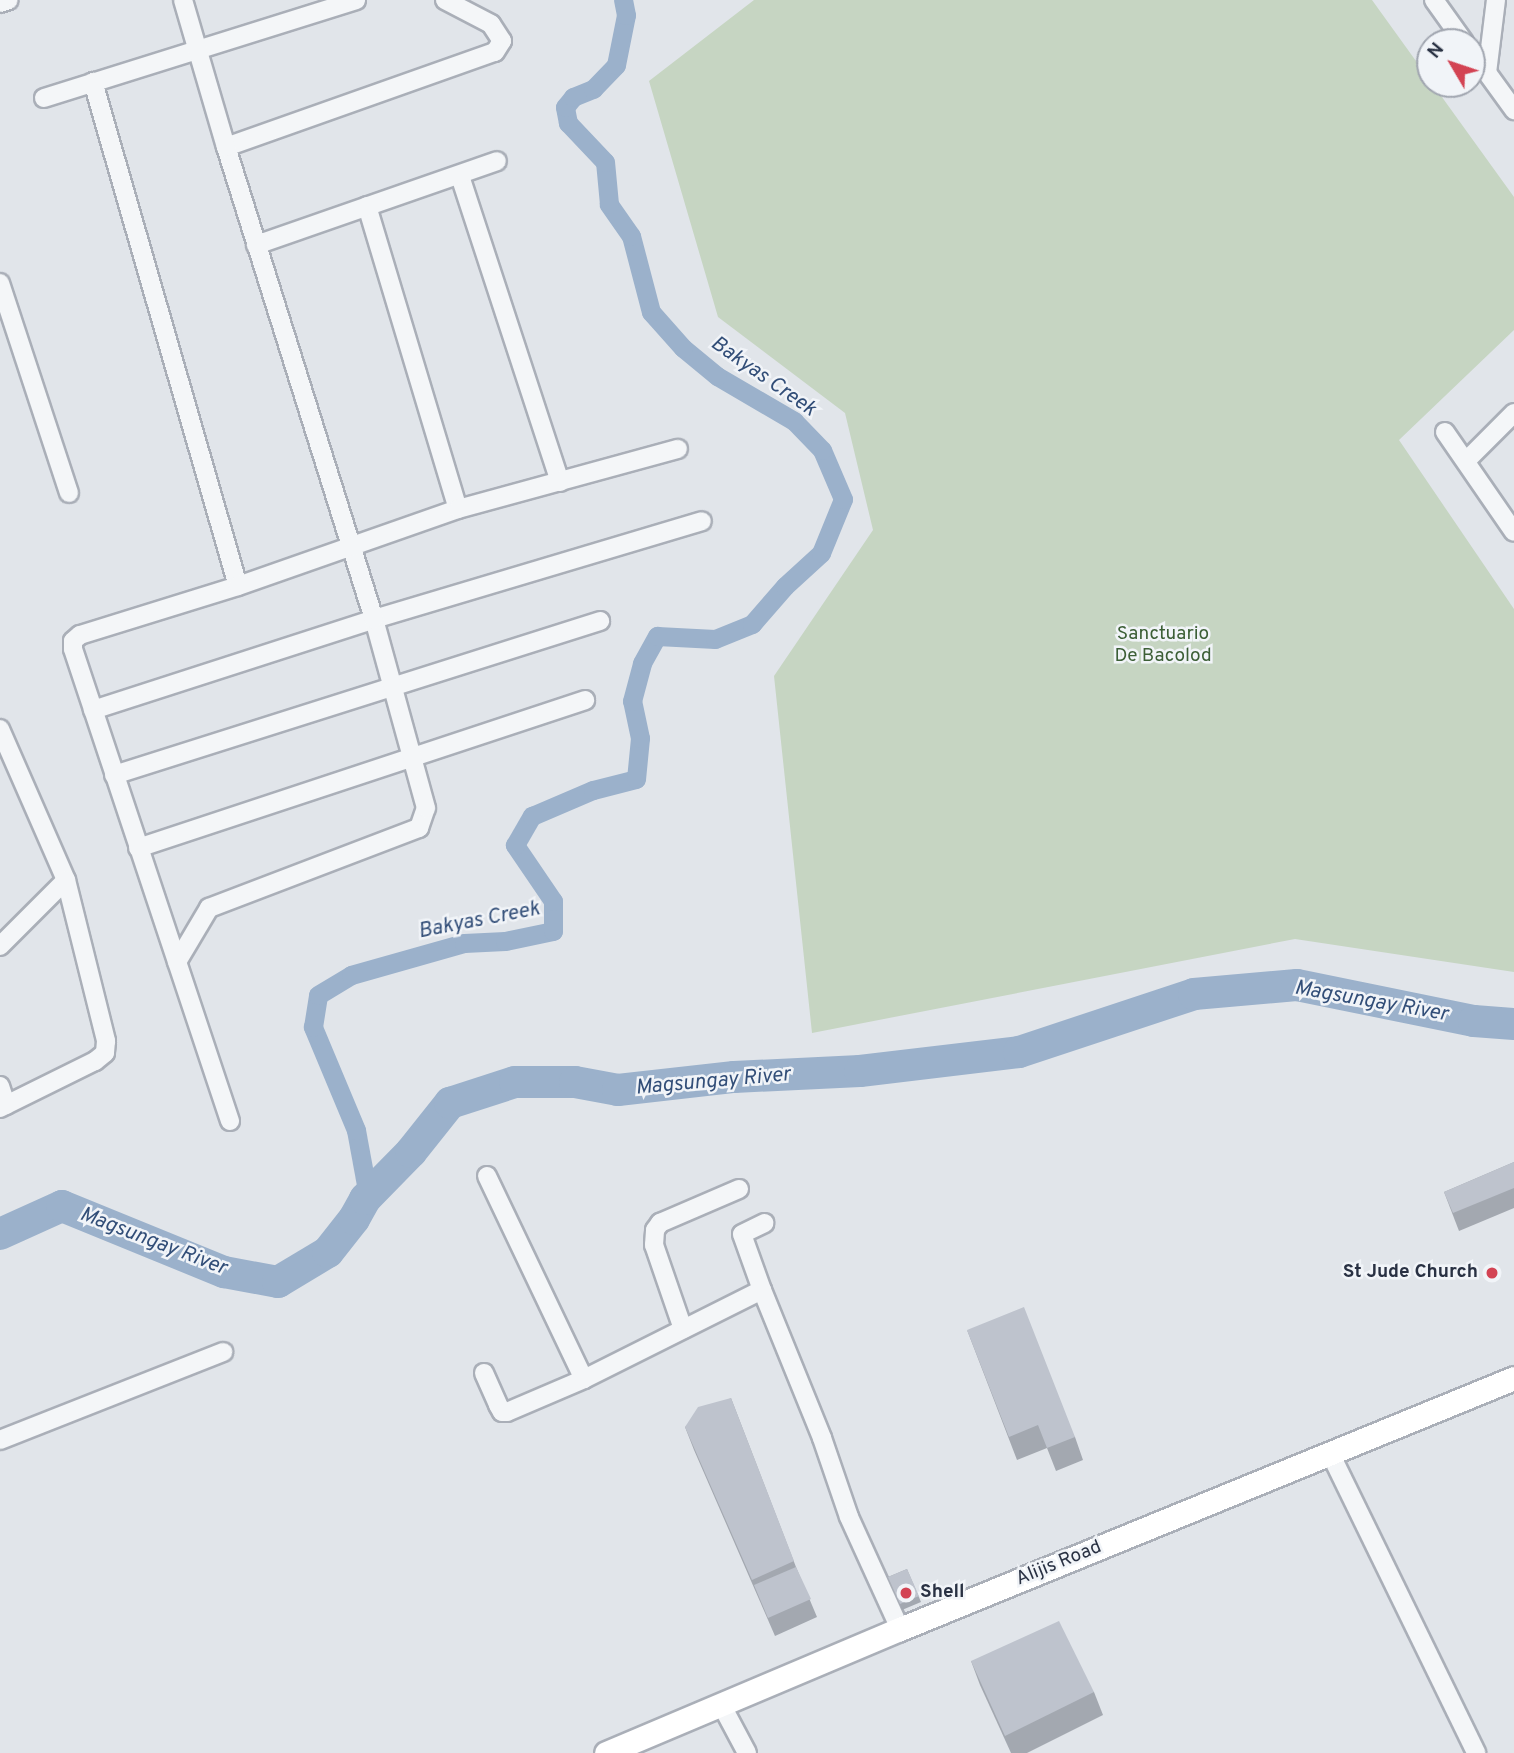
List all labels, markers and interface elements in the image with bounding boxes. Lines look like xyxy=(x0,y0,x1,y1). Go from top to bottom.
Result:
north arrow xyxy=(1416,28,1486,98)
text: N xyxy=(1423,38,1450,64)
water label: Bakyas Creek xyxy=(705,331,821,423)
park label: Sanctuario De Bacolod xyxy=(1114,624,1212,668)
water label: Bakyas Creek xyxy=(416,897,542,945)
water label: Magsungay River xyxy=(1292,976,1450,1028)
water label: Magsungay River xyxy=(635,1063,791,1101)
water label: Magsungay River xyxy=(76,1202,230,1282)
place label: St Jude Church xyxy=(1343,1262,1478,1284)
marker: St Jude Church xyxy=(1484,1265,1500,1281)
street label: Alijis Road xyxy=(1013,1537,1105,1591)
place label: Shell xyxy=(920,1582,965,1604)
marker: Shell xyxy=(898,1585,914,1601)

